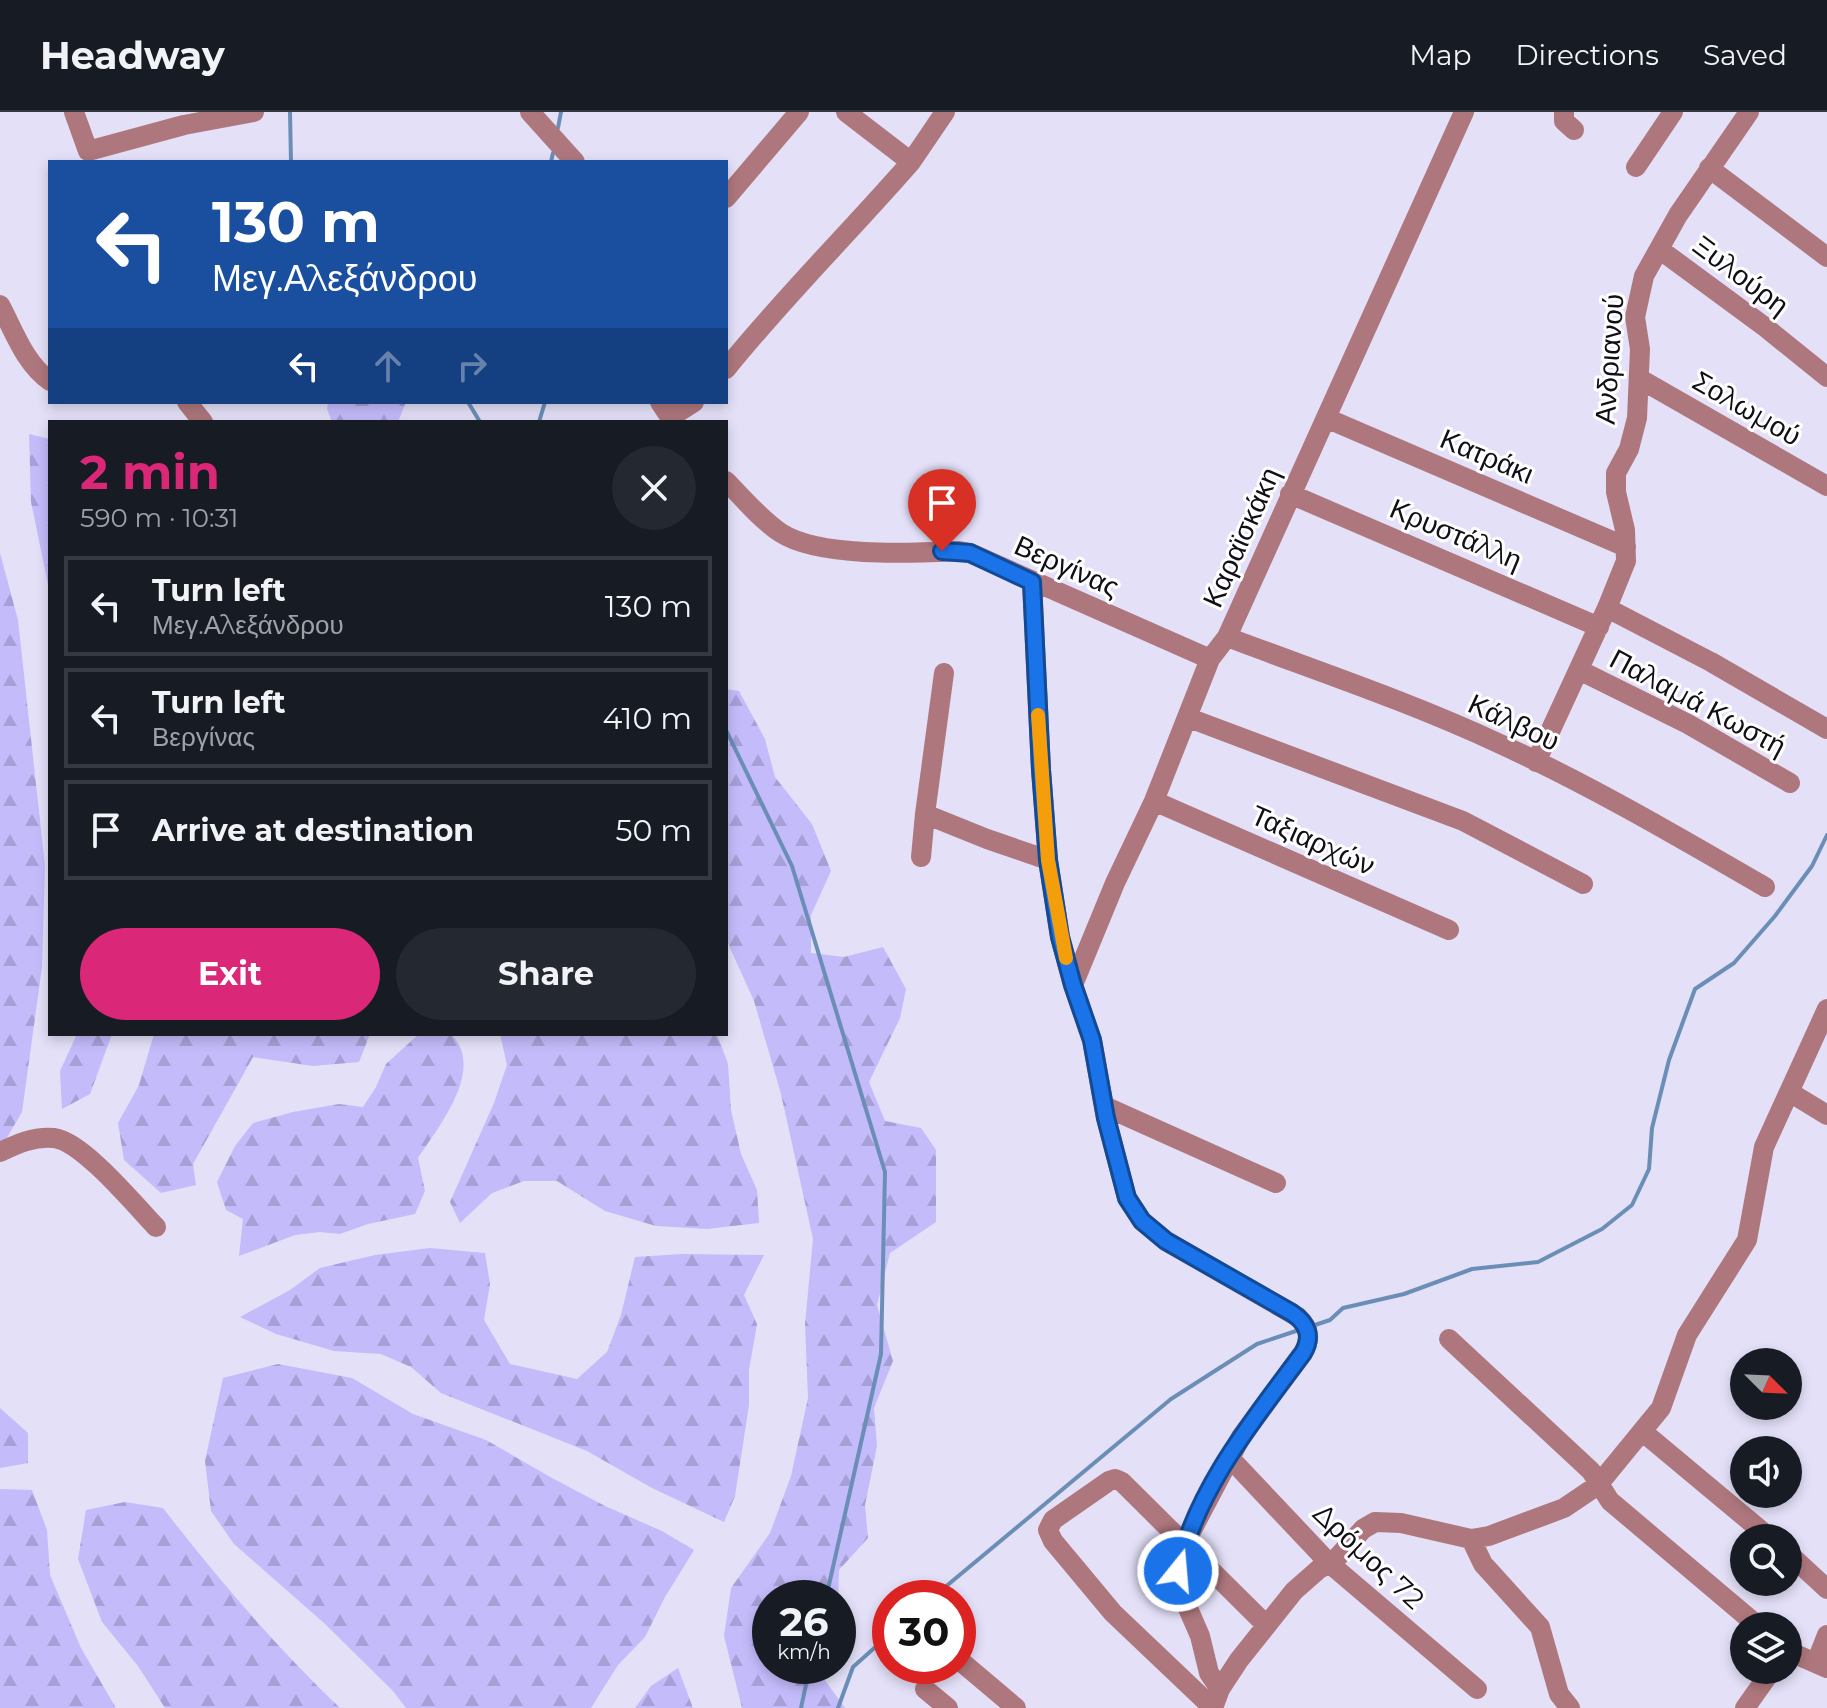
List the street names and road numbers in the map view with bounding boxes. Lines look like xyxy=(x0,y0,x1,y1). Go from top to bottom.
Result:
street label: Ξυλούρη xyxy=(1686,228,1796,322)
street label: Ανδριανού xyxy=(1587,292,1631,426)
street label: Σολωμού xyxy=(1687,363,1807,453)
street label: Κατράκι xyxy=(1435,421,1539,491)
street label: Καραϊσκάκη xyxy=(1195,462,1287,612)
street label: Κρυστάλλη xyxy=(1385,491,1527,577)
street label: Βεργίνας xyxy=(1009,528,1125,604)
street label: Παλαμά Κωστή xyxy=(1604,641,1792,763)
street label: Κάλβου xyxy=(1463,686,1565,758)
street label: Ταξιαρχών xyxy=(1246,798,1380,882)
street label: Δρόμος 72 xyxy=(1306,1496,1432,1616)

